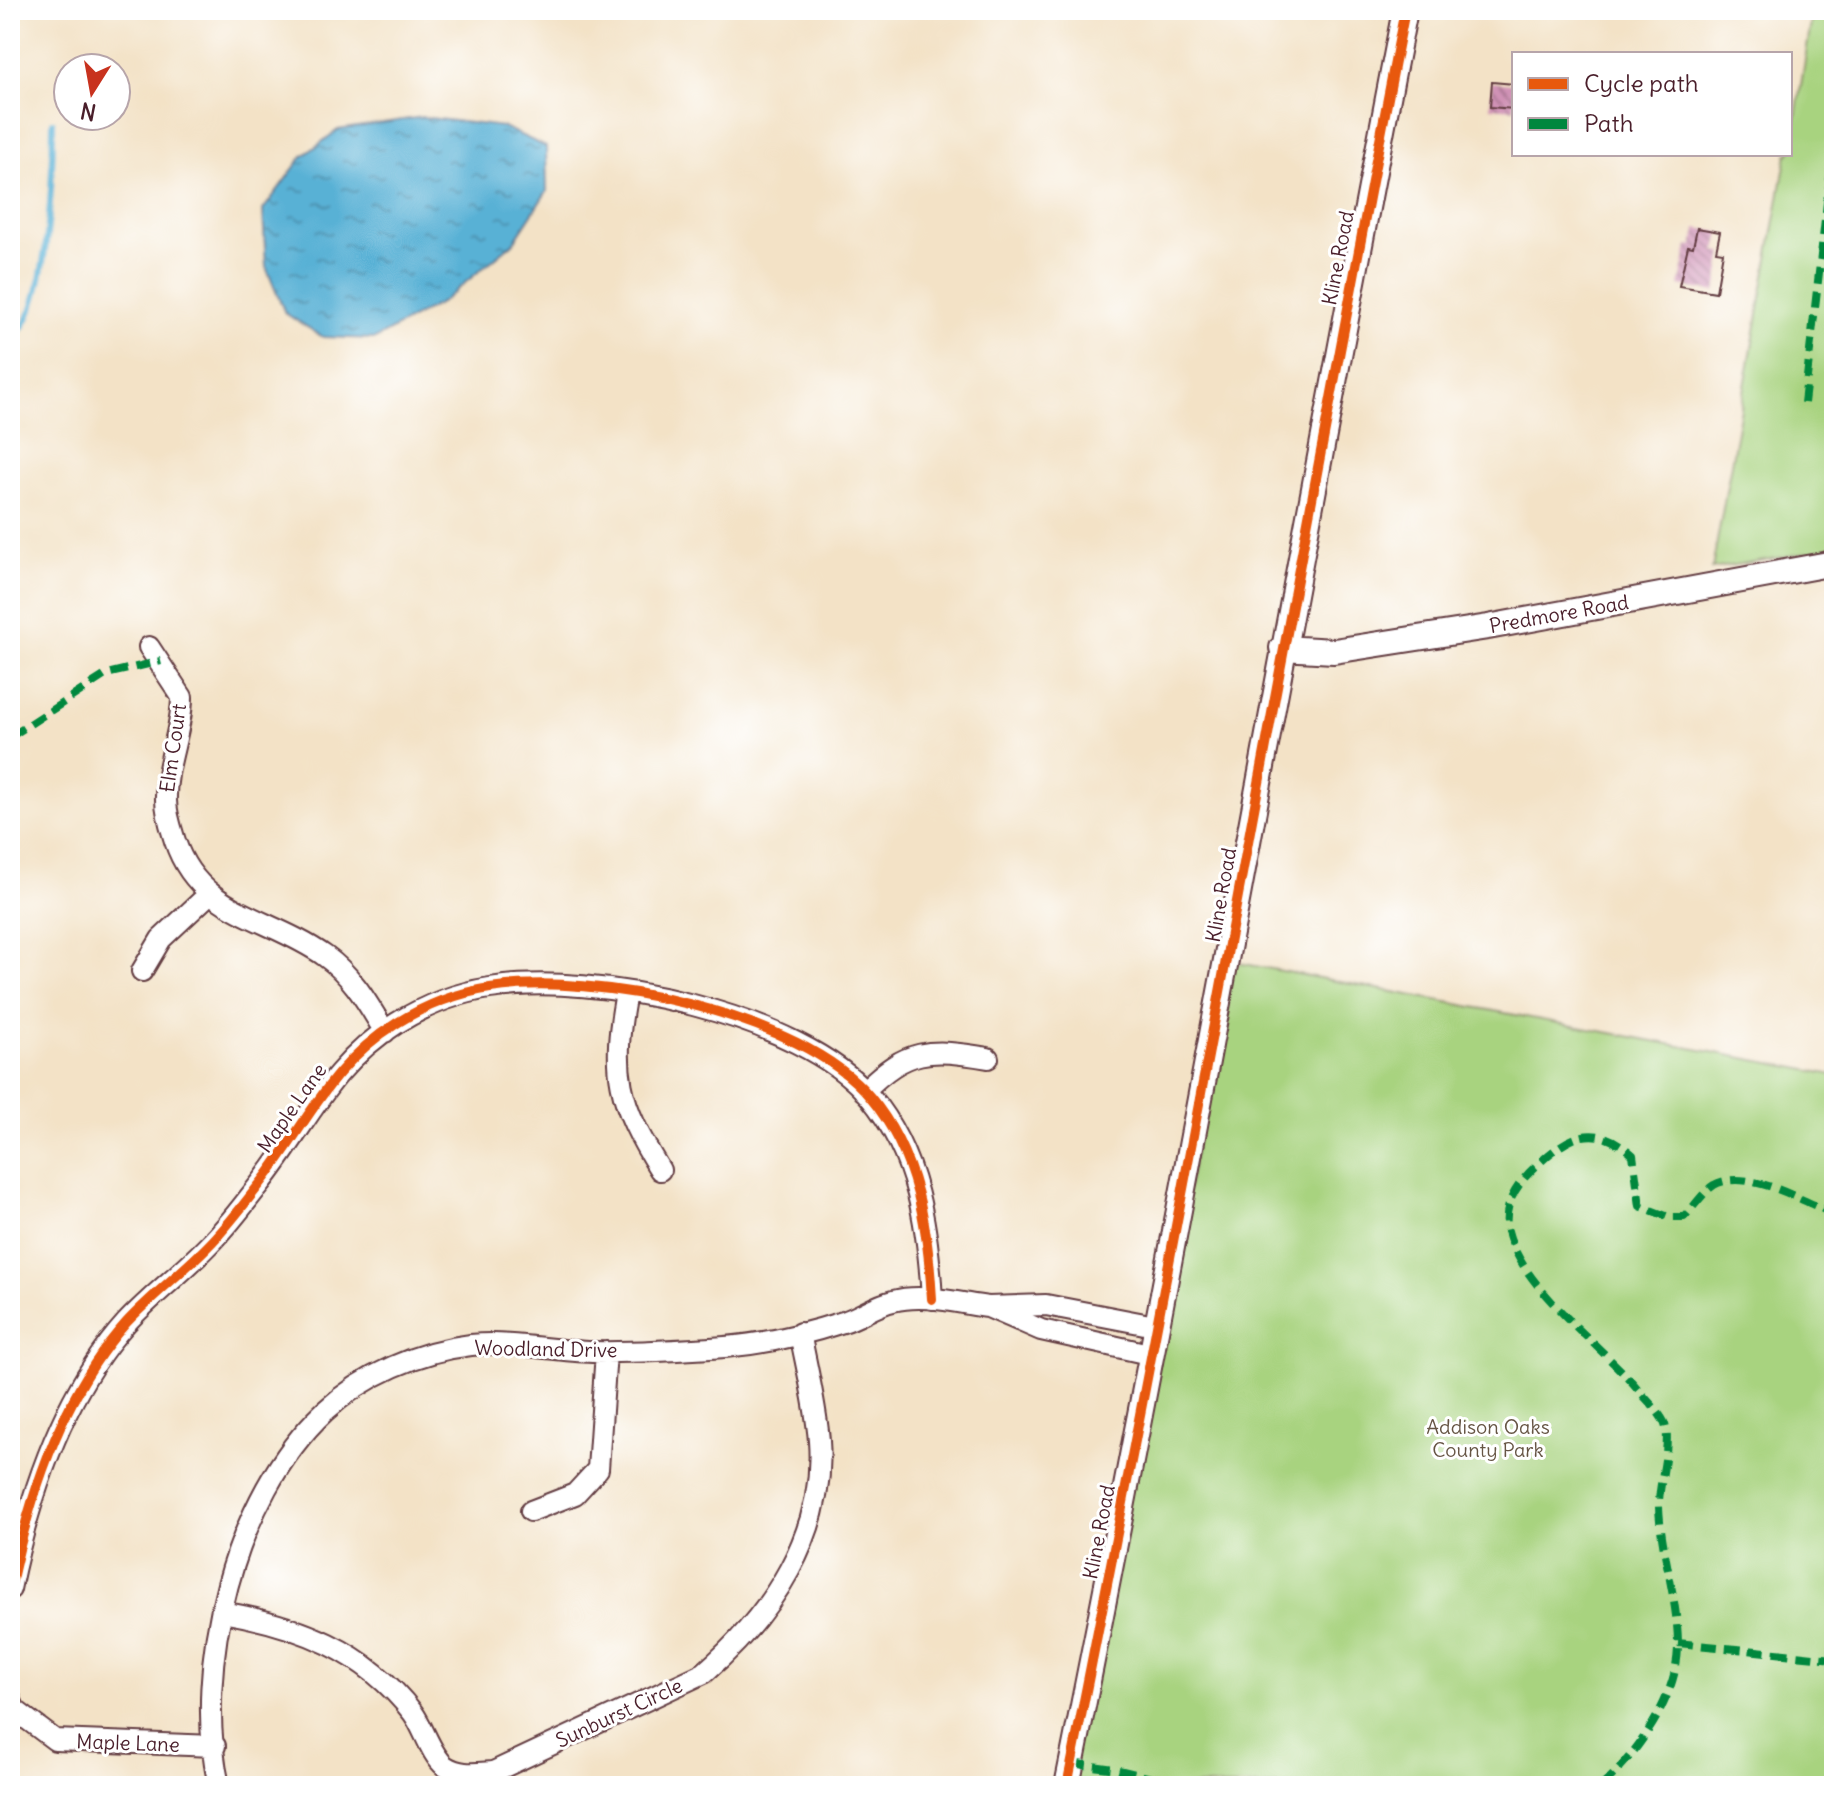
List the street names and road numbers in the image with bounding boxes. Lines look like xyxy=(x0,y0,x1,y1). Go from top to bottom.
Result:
street label: Kline Road xyxy=(1316,208,1359,307)
street label: Predmore Road xyxy=(1487,589,1631,638)
street label: Elm Court xyxy=(154,702,191,794)
street label: Kline Road xyxy=(1200,846,1241,944)
street label: Maple Lane xyxy=(252,1058,331,1157)
street label: Woodland Drive xyxy=(474,1335,618,1362)
street label: Kline Road xyxy=(1077,1482,1120,1581)
street label: Sunburst Circle xyxy=(551,1672,686,1753)
street label: Maple Lane xyxy=(76,1728,180,1757)

